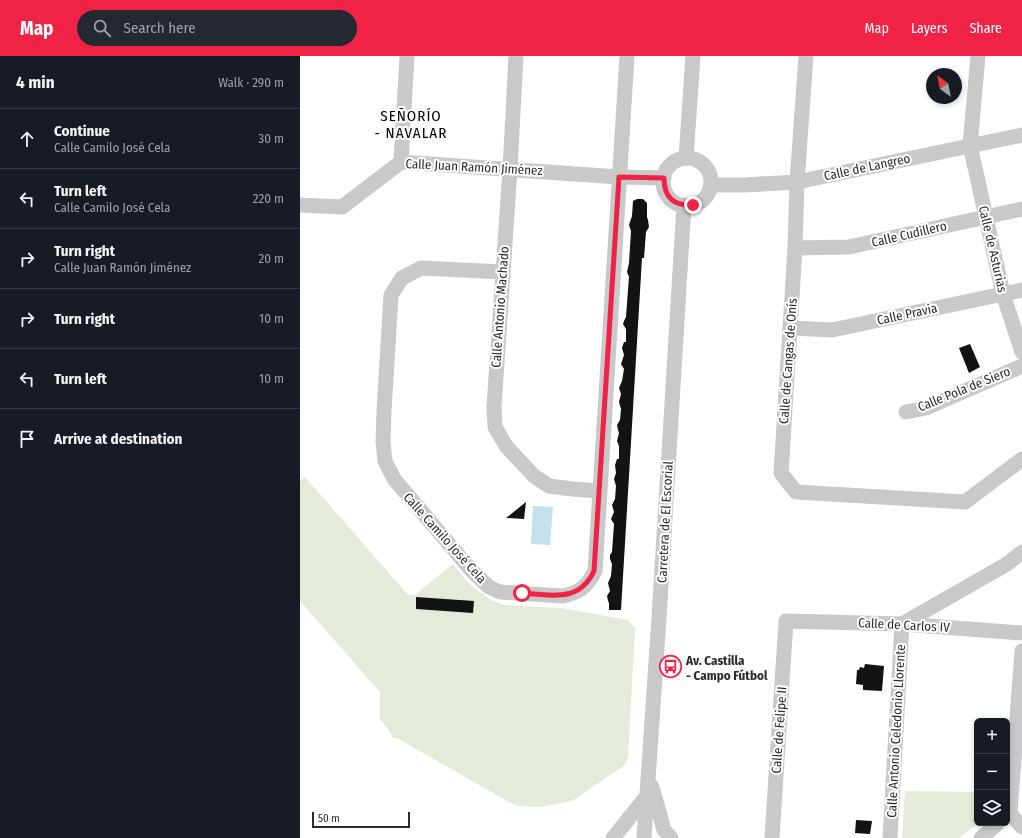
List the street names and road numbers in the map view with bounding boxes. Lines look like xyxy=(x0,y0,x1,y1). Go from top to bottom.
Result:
street label: Calle de Langreo xyxy=(822,150,912,183)
street label: Calle Juan Ramón Jiménez xyxy=(405,156,543,178)
street label: Calle de Asturias xyxy=(976,204,1010,294)
street label: Calle Cudillero xyxy=(870,218,948,250)
street label: Calle Antonio Machado xyxy=(488,246,512,368)
street label: Calle de Cangas de Onís xyxy=(776,297,800,424)
street label: Calle Pravia xyxy=(875,300,939,328)
street label: Calle Pola de Siero xyxy=(915,364,1013,414)
street label: Carretera de El Escorial xyxy=(654,460,676,583)
street label: Calle Camilo José Cela xyxy=(401,490,489,586)
street label: Calle de Carlos IV xyxy=(858,615,951,635)
street label: Calle Antonio Celedonio Llorente xyxy=(884,644,908,818)
street label: Calle de Felipe II xyxy=(768,686,790,774)

